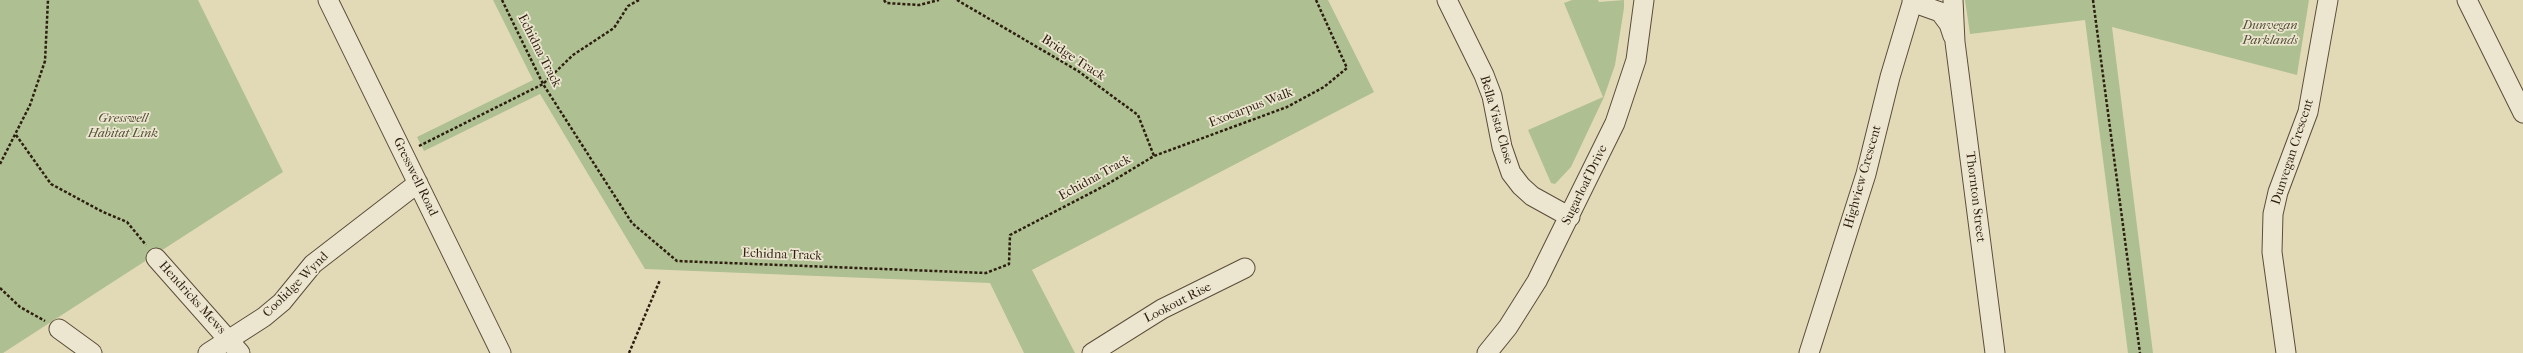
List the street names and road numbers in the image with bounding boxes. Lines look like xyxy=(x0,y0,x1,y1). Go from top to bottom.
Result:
street label: Echidna Track xyxy=(514,12,564,90)
street label: Bridge Track xyxy=(1038,32,1108,84)
street label: Bella Vista Close xyxy=(1476,74,1516,166)
street label: Exocarpus Walk xyxy=(1207,85,1295,131)
street label: Dunvegan Crescent xyxy=(2269,97,2317,207)
street label: Highview Crescent xyxy=(1841,124,1885,230)
street label: Gresswell Road xyxy=(389,135,441,219)
street label: Sugarloaf Drive xyxy=(1559,142,1611,228)
street label: Thornton Street xyxy=(1962,151,1988,243)
street label: Echidna Track xyxy=(1056,152,1134,204)
street label: Echidna Track xyxy=(742,246,822,264)
street label: Coolidge Wynd xyxy=(260,249,332,321)
street label: Hendricks Mews xyxy=(155,258,229,338)
street label: Lookout Rise xyxy=(1142,279,1214,327)

